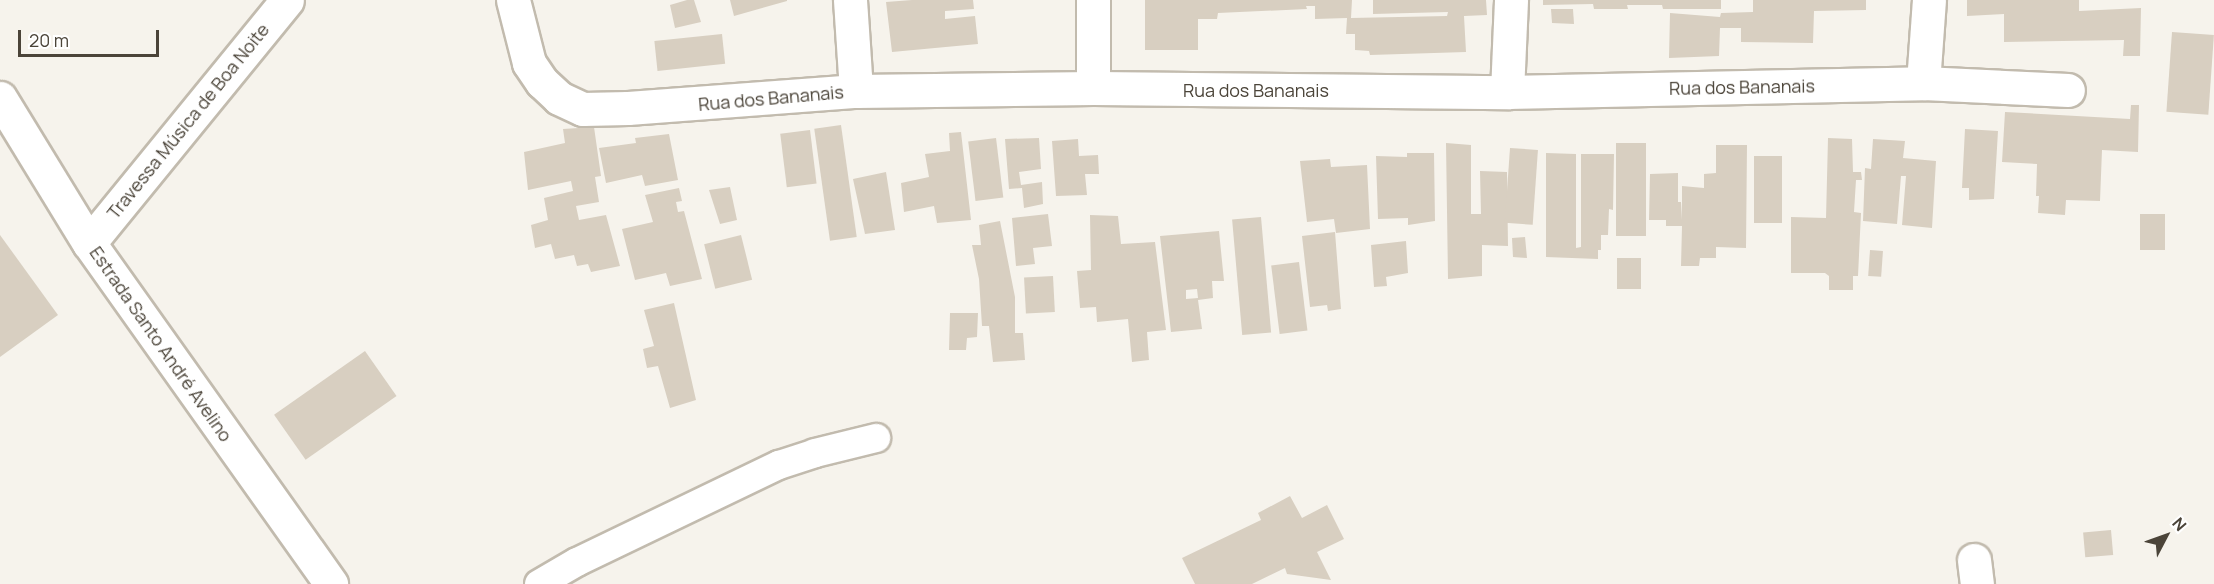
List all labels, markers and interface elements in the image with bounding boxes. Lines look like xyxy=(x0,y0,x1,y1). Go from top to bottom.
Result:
scale bar xyxy=(21,18,162,56)
street label: Travessa Música de Boa Noite xyxy=(103,19,273,223)
text: 20 m xyxy=(29,28,69,52)
street label: Rua dos Bananais xyxy=(1669,75,1815,99)
street label: Rua dos Bananais xyxy=(1183,79,1329,101)
street label: Rua dos Bananais xyxy=(697,81,845,115)
street label: Estrada Santo André Avelino xyxy=(85,242,237,446)
north arrow xyxy=(2136,506,2196,566)
text: N xyxy=(2168,513,2192,536)

